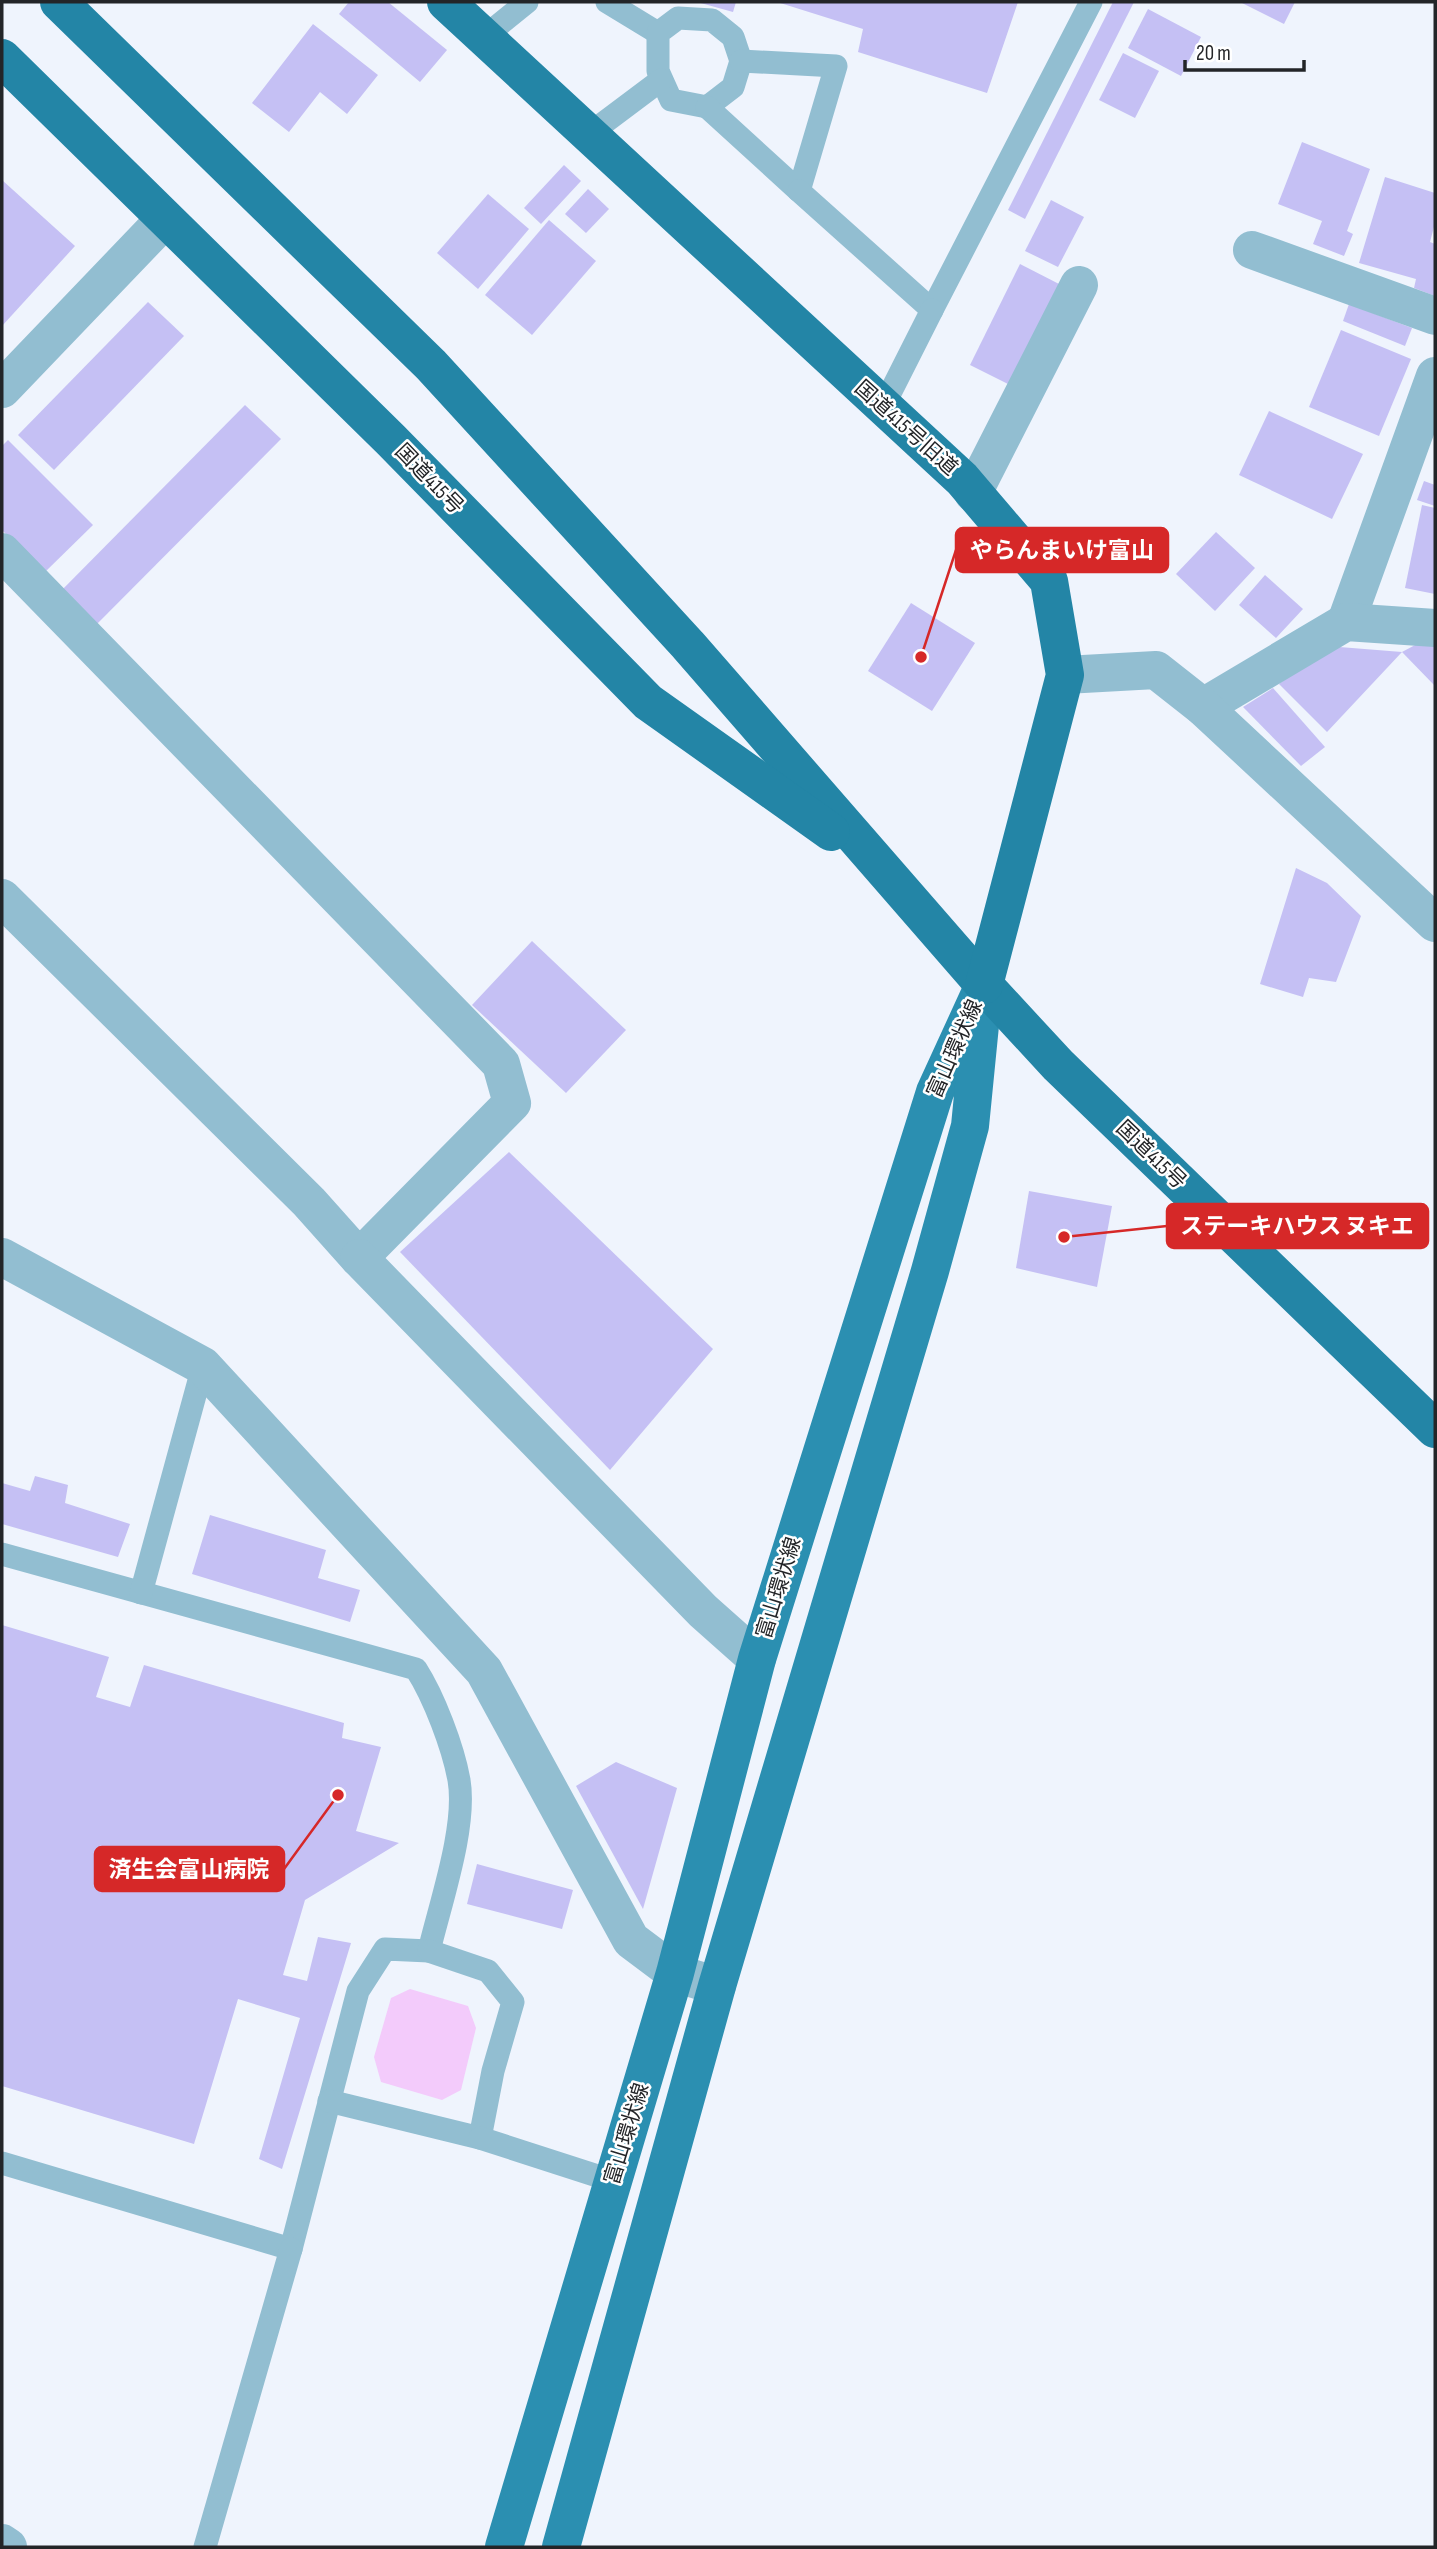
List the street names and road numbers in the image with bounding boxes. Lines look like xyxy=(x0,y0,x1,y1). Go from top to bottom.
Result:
street label: 国道415号旧道 xyxy=(849,375,963,481)
street label: 国道415号 xyxy=(390,439,468,519)
street label: 富山環状線 xyxy=(922,996,988,1102)
street label: 国道415号 xyxy=(1111,1116,1191,1194)
street label: 富山環状線 xyxy=(752,1534,806,1642)
street label: 富山環状線 xyxy=(600,2080,654,2188)

